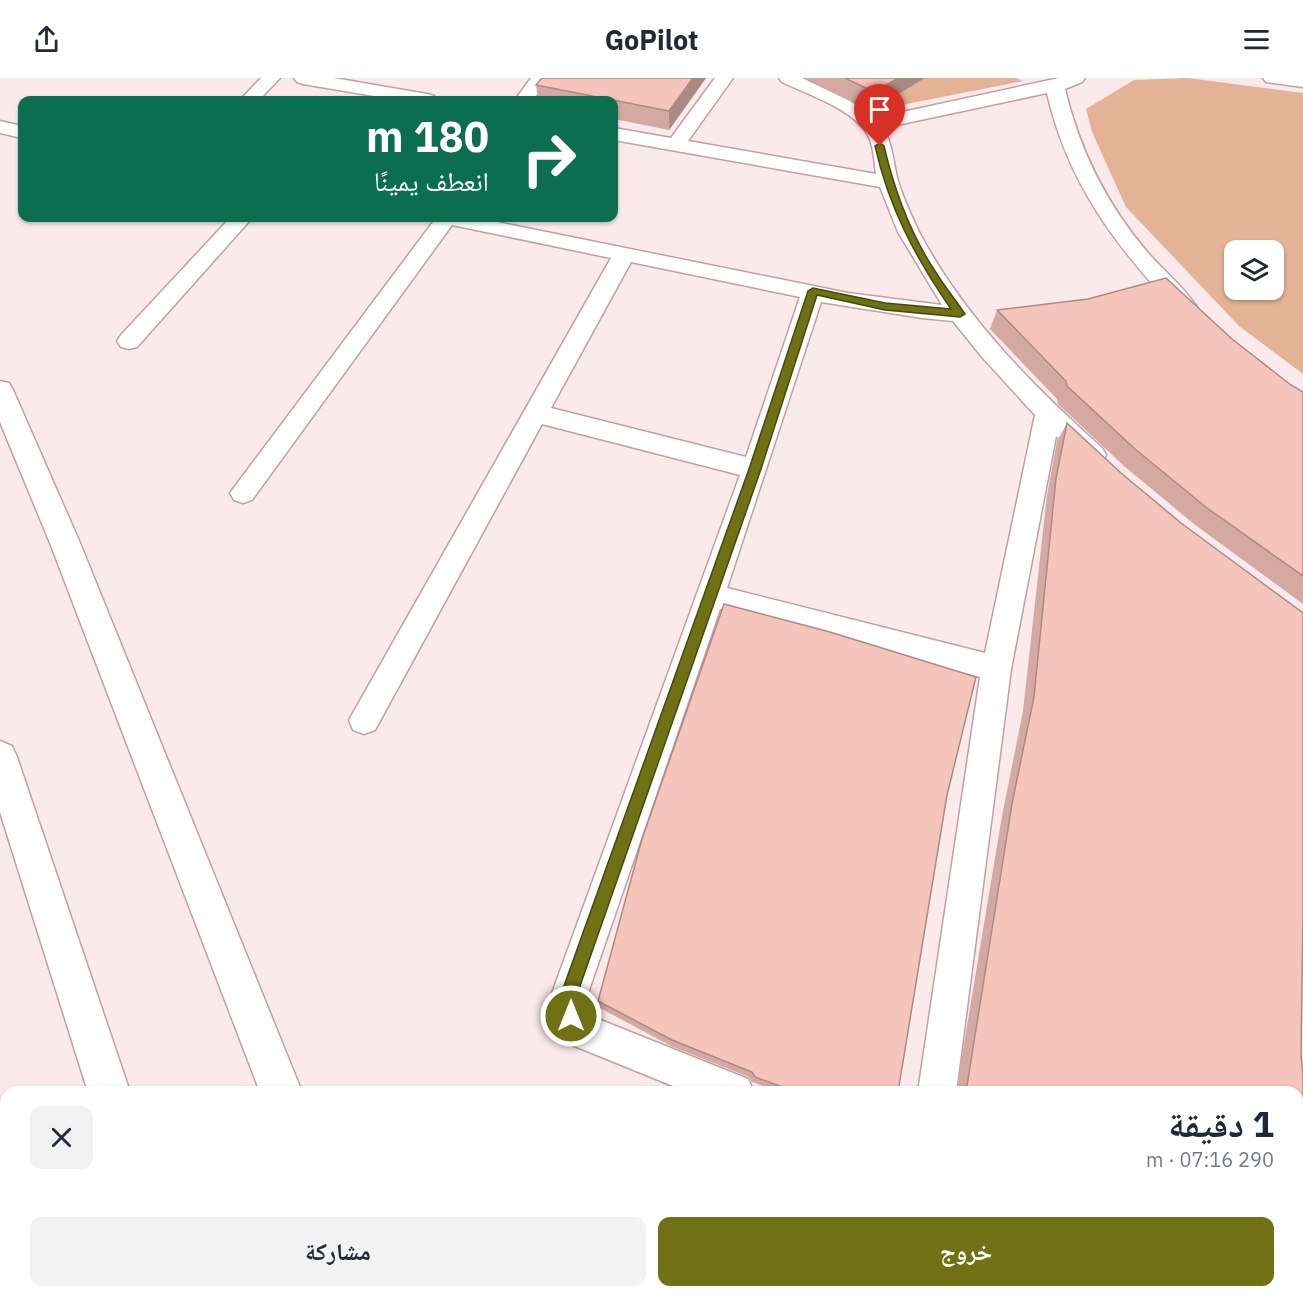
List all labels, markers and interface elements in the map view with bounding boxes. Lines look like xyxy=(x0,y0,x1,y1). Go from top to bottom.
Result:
text: GoPilot xyxy=(605,22,698,57)
icon: share xyxy=(30,23,63,56)
icon: menu xyxy=(1240,23,1273,56)
pin xyxy=(854,84,905,146)
icon: arrive xyxy=(863,93,896,126)
text: 180 m xyxy=(366,109,489,164)
icon: right xyxy=(510,120,588,198)
text: انعطف يمينًا xyxy=(374,163,489,198)
map controls xyxy=(1224,240,1284,300)
button: layers xyxy=(1224,240,1284,300)
position arrow xyxy=(539,984,603,1048)
text: 1 دقيقة xyxy=(1168,1100,1274,1147)
button: close xyxy=(30,1106,93,1169)
text: 290 m · 07:16 xyxy=(1146,1146,1274,1173)
button: مشاركة xyxy=(30,1217,646,1286)
button: خروج xyxy=(658,1217,1274,1286)

